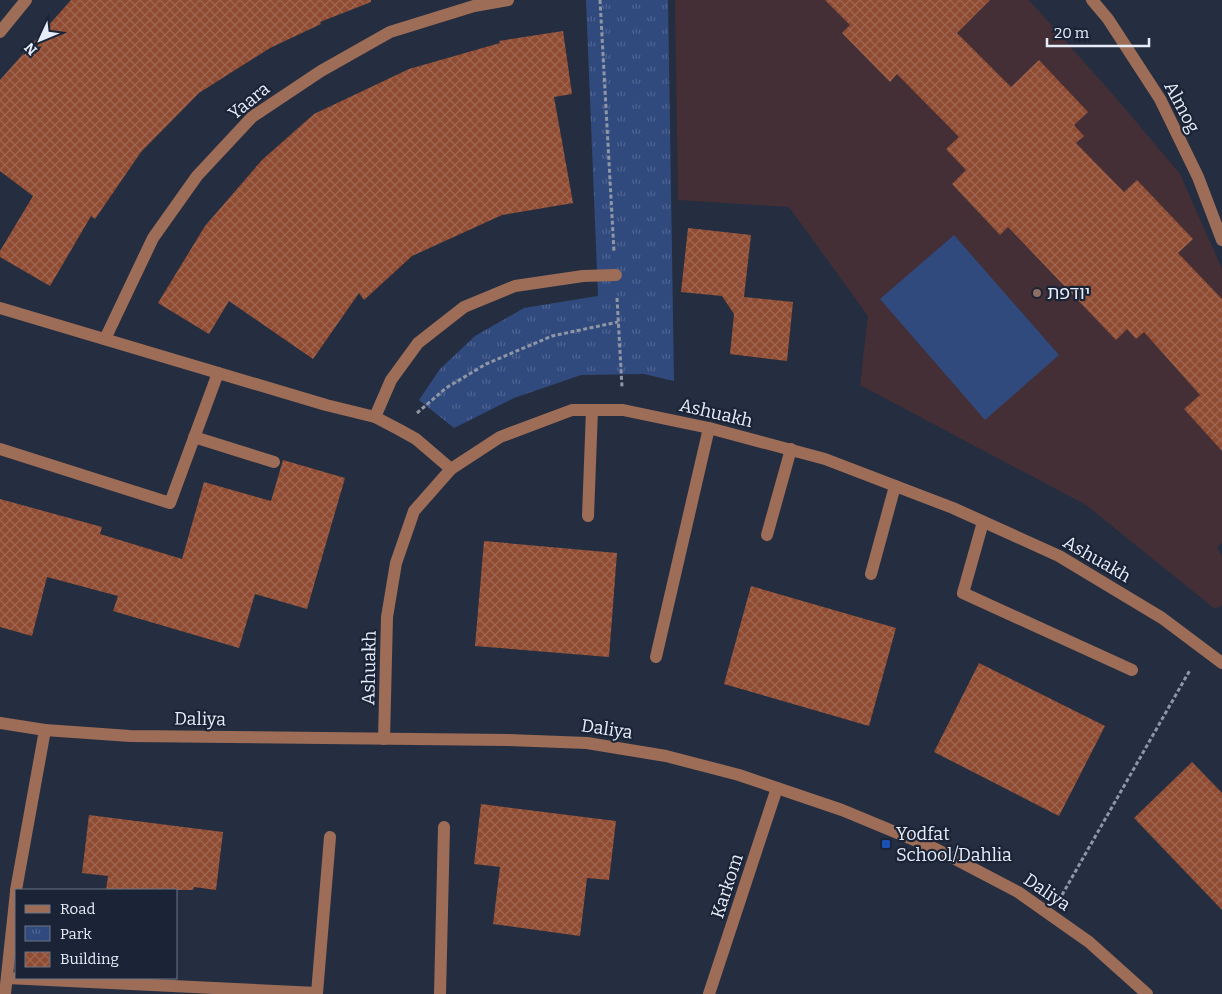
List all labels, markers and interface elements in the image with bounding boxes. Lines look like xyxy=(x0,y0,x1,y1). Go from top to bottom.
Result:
north arrow xyxy=(15,15,65,65)
scale bar xyxy=(1047,15,1150,47)
text: 20 m xyxy=(1054,24,1090,42)
text: N xyxy=(21,39,41,58)
street label: Almog xyxy=(1159,77,1205,137)
street label: Yaara xyxy=(224,78,274,124)
place label: יודפת xyxy=(1047,282,1090,304)
marker: יודפת xyxy=(1031,287,1043,299)
street label: Ashuakh xyxy=(677,394,755,432)
street label: Ashuakh xyxy=(1059,531,1135,587)
street label: Ashuakh xyxy=(357,631,381,705)
street label: Daliya xyxy=(174,708,226,730)
street label: Daliya xyxy=(580,715,634,744)
place label: Yodfat School/Dahlia xyxy=(896,823,1012,866)
marker: Yodfat School/Dahlia xyxy=(880,838,892,850)
street label: Karkom xyxy=(706,851,748,921)
street label: Daliya xyxy=(1019,868,1075,916)
legend xyxy=(15,889,178,979)
text: Road xyxy=(60,900,95,918)
text: Park xyxy=(60,925,92,943)
text: Building xyxy=(60,950,119,968)

